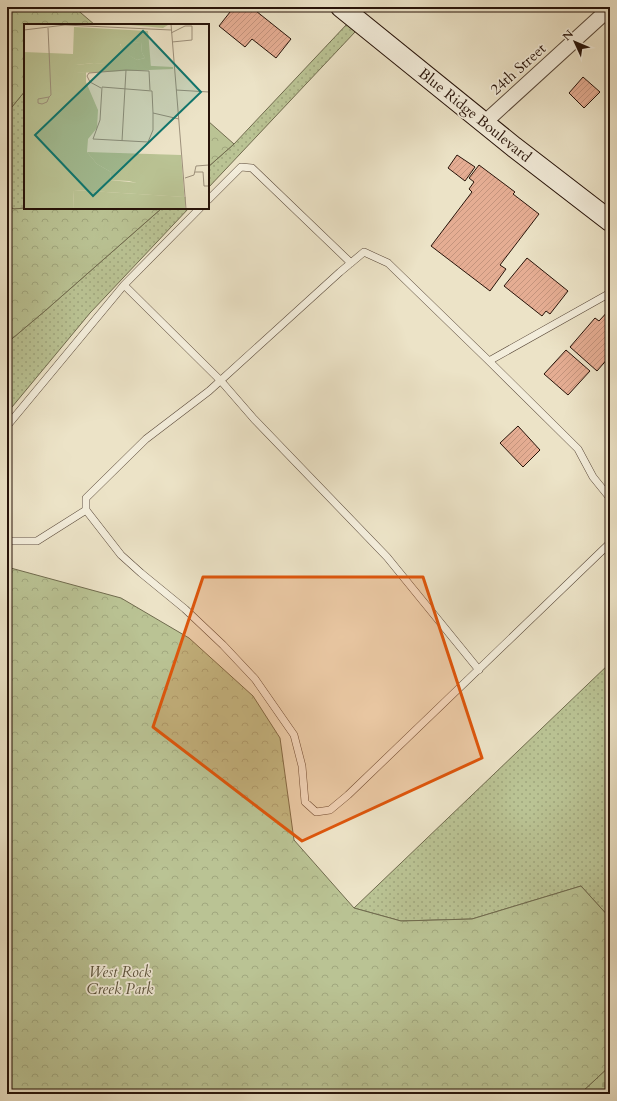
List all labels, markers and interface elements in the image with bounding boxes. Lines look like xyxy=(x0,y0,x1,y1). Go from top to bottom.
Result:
north arrow xyxy=(555,22,595,62)
inset map xyxy=(24,24,209,209)
text: N xyxy=(559,26,577,44)
street label: 24th Street xyxy=(486,38,550,99)
street label: Blue Ridge Boulevard xyxy=(414,63,536,167)
park label: West Rock Creek Park xyxy=(87,962,154,999)

